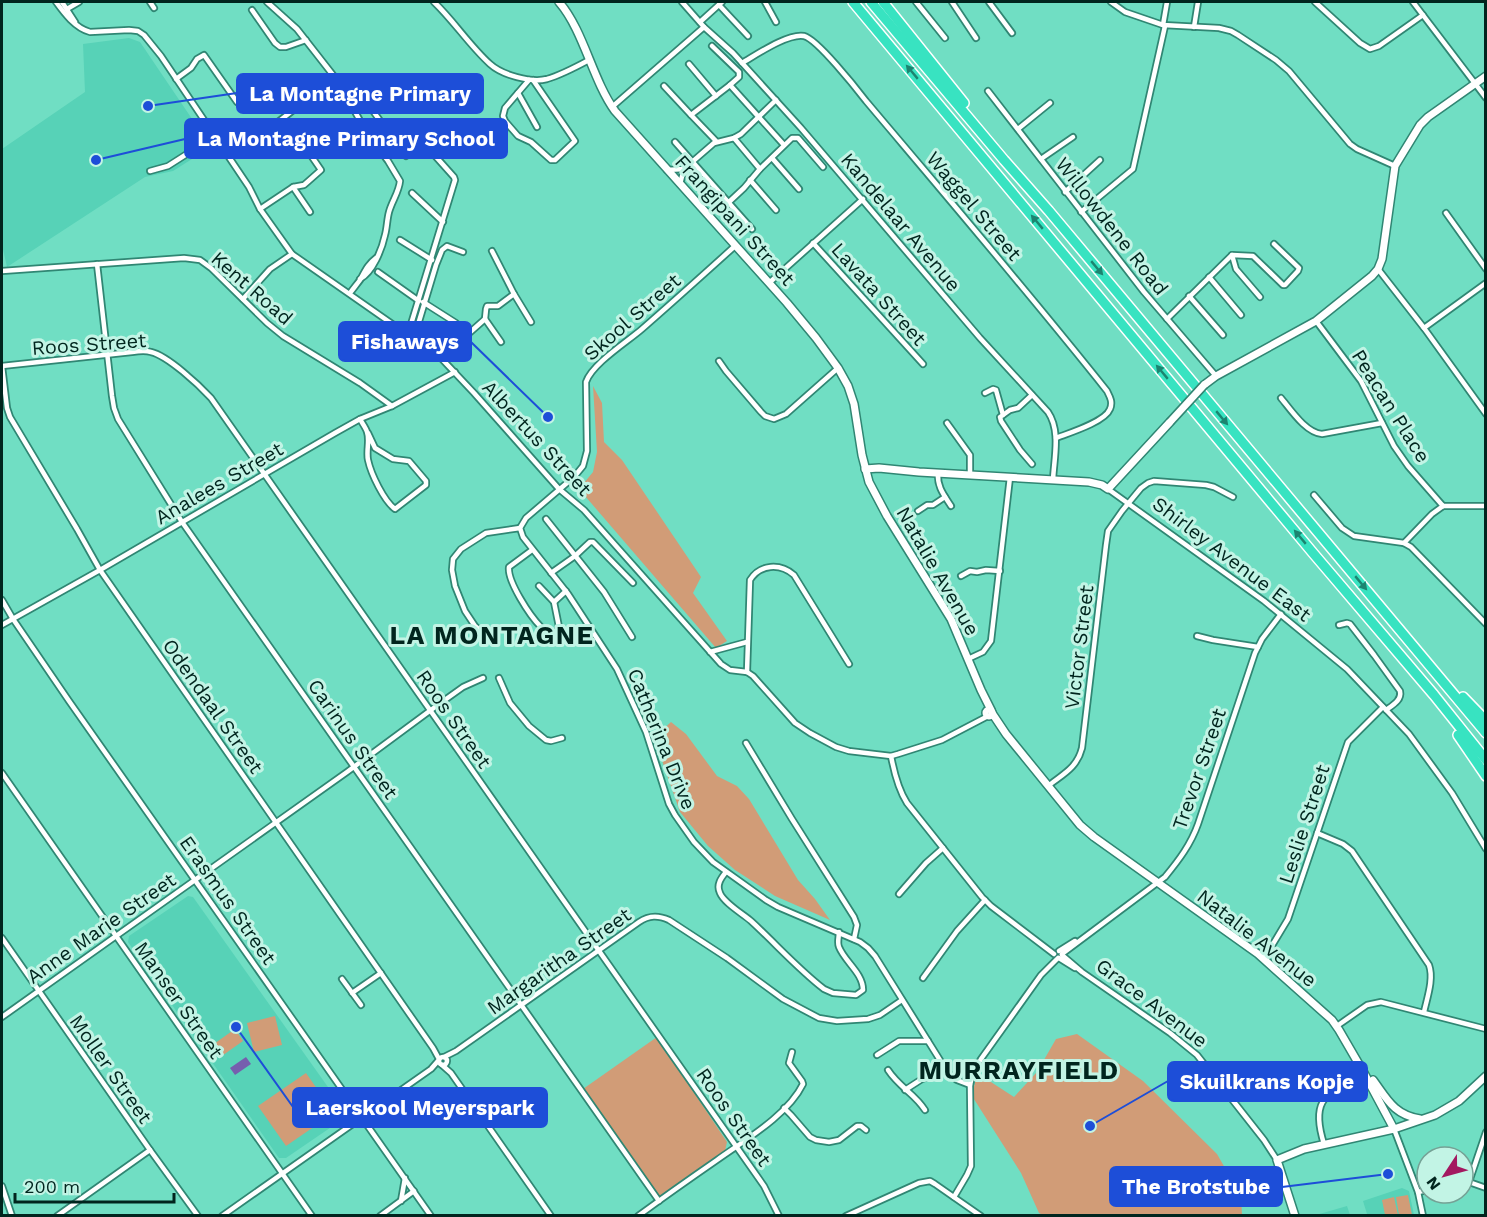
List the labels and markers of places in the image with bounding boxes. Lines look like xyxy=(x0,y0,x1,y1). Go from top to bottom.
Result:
callout: La Montagne Primary xyxy=(237,74,483,113)
callout: La Montagne Primary School xyxy=(185,119,507,158)
callout: Fishaways xyxy=(339,322,471,361)
callout: Skuilkrans Kopje xyxy=(1168,1062,1367,1101)
callout: Laerskool Meyerspark xyxy=(293,1088,547,1127)
callout: The Brotstube xyxy=(1110,1167,1282,1206)

